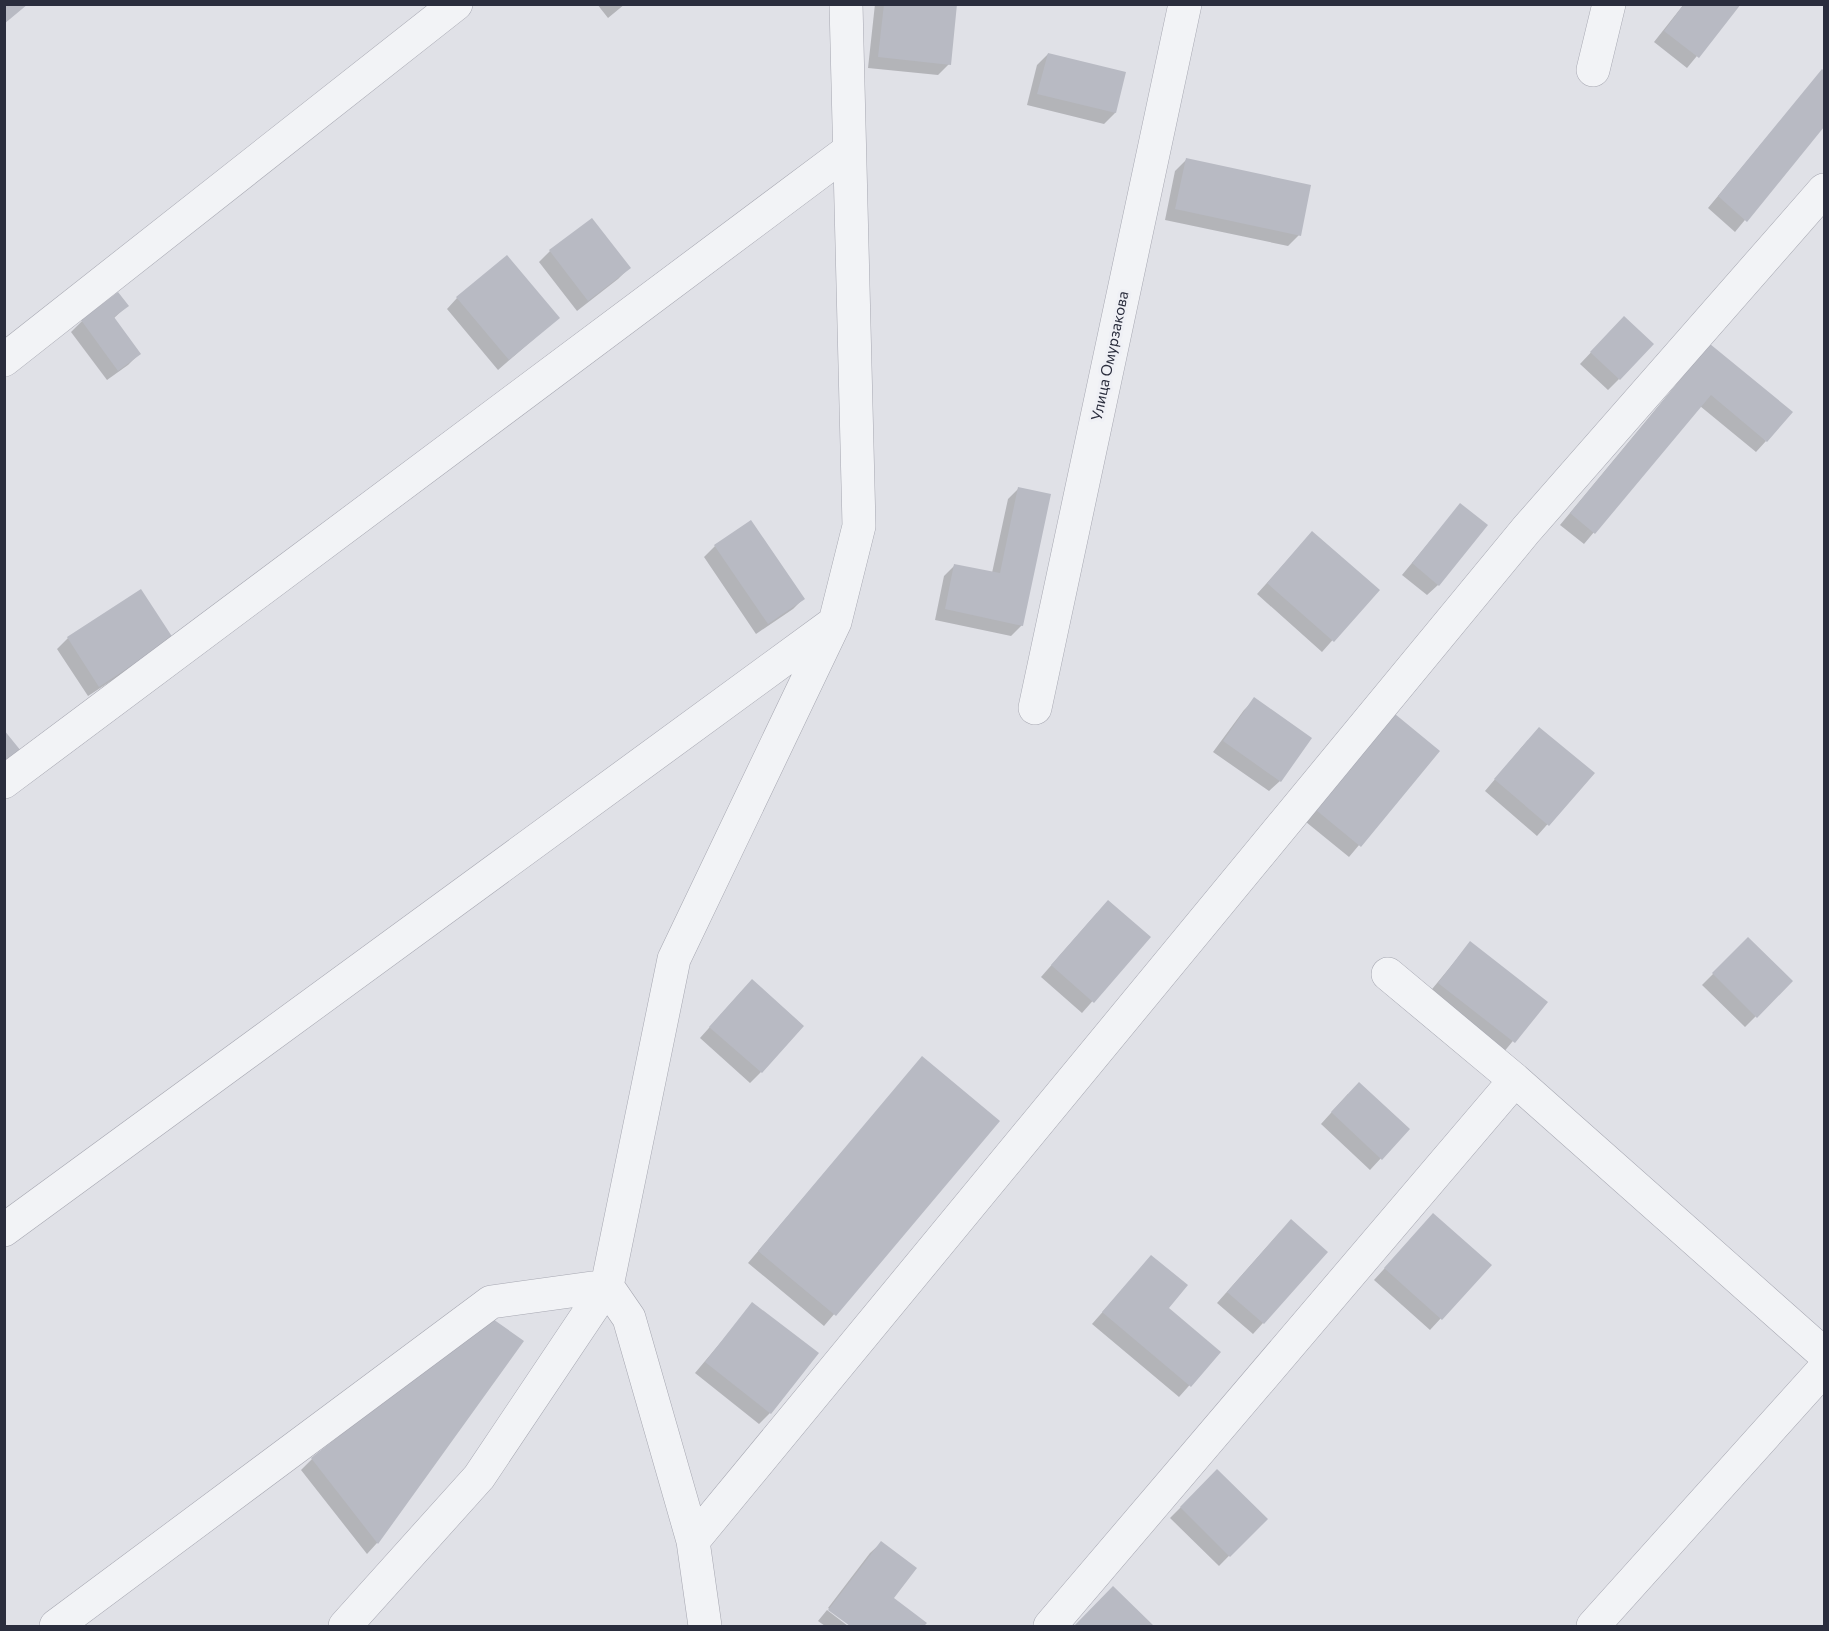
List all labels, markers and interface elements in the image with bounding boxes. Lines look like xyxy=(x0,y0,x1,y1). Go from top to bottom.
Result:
street label: Улица Омурзакова xyxy=(1086,289,1132,422)

